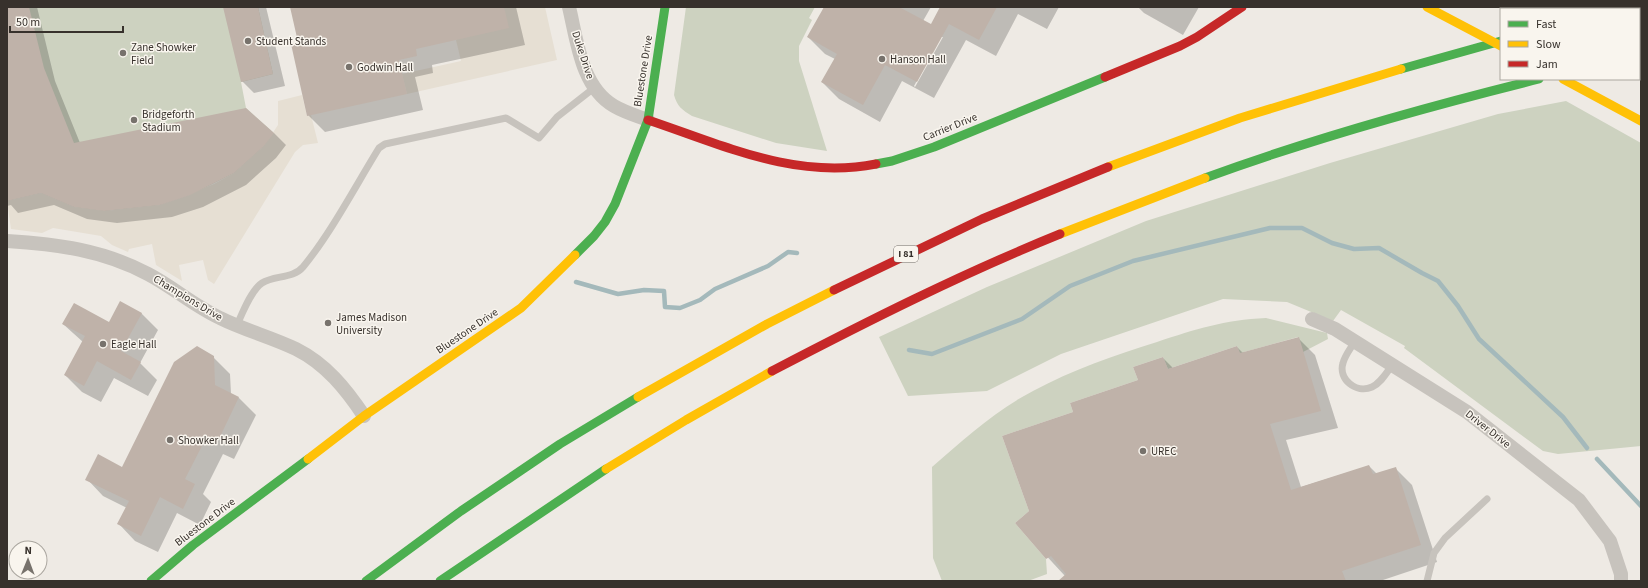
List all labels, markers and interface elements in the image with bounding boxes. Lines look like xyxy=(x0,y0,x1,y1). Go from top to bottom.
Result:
scale bar xyxy=(10,8,123,34)
legend xyxy=(1500,8,1640,80)
text: 50 m xyxy=(16,14,40,31)
text: Fast xyxy=(1536,16,1556,33)
street label: Duke Drive xyxy=(568,29,598,81)
place label: Student Stands xyxy=(256,34,327,49)
street label: Bluestone Drive xyxy=(630,34,656,108)
marker: Student Stands xyxy=(243,36,253,46)
text: Slow xyxy=(1536,36,1561,53)
place label: Zane Showker Field xyxy=(131,40,196,68)
marker: Zane Showker Field xyxy=(118,48,128,58)
place label: Hanson Hall xyxy=(890,52,946,67)
marker: Hanson Hall xyxy=(877,54,887,64)
text: Jam xyxy=(1536,56,1558,73)
place label: Godwin Hall xyxy=(357,60,413,75)
marker: Godwin Hall xyxy=(344,62,354,72)
place label: Bridgeforth Stadium xyxy=(142,107,195,135)
street label: Carrier Drive xyxy=(921,109,980,145)
marker: Bridgeforth Stadium xyxy=(129,115,139,125)
road number: I 81 xyxy=(894,246,918,262)
street label: Champions Drive xyxy=(151,271,226,325)
street label: Bluestone Drive xyxy=(433,304,502,357)
place label: James Madison University xyxy=(336,310,407,338)
marker: James Madison University xyxy=(323,318,333,328)
place label: Eagle Hall xyxy=(111,337,157,352)
marker: Eagle Hall xyxy=(98,339,108,349)
street label: Driver Drive xyxy=(1462,407,1514,452)
place label: Showker Hall xyxy=(178,433,239,448)
marker: Showker Hall xyxy=(165,435,175,445)
place label: UREC xyxy=(1151,444,1176,459)
marker: UREC xyxy=(1138,446,1148,456)
street label: Bluestone Drive xyxy=(172,494,239,550)
north arrow xyxy=(8,540,48,580)
text: N xyxy=(24,543,32,558)

